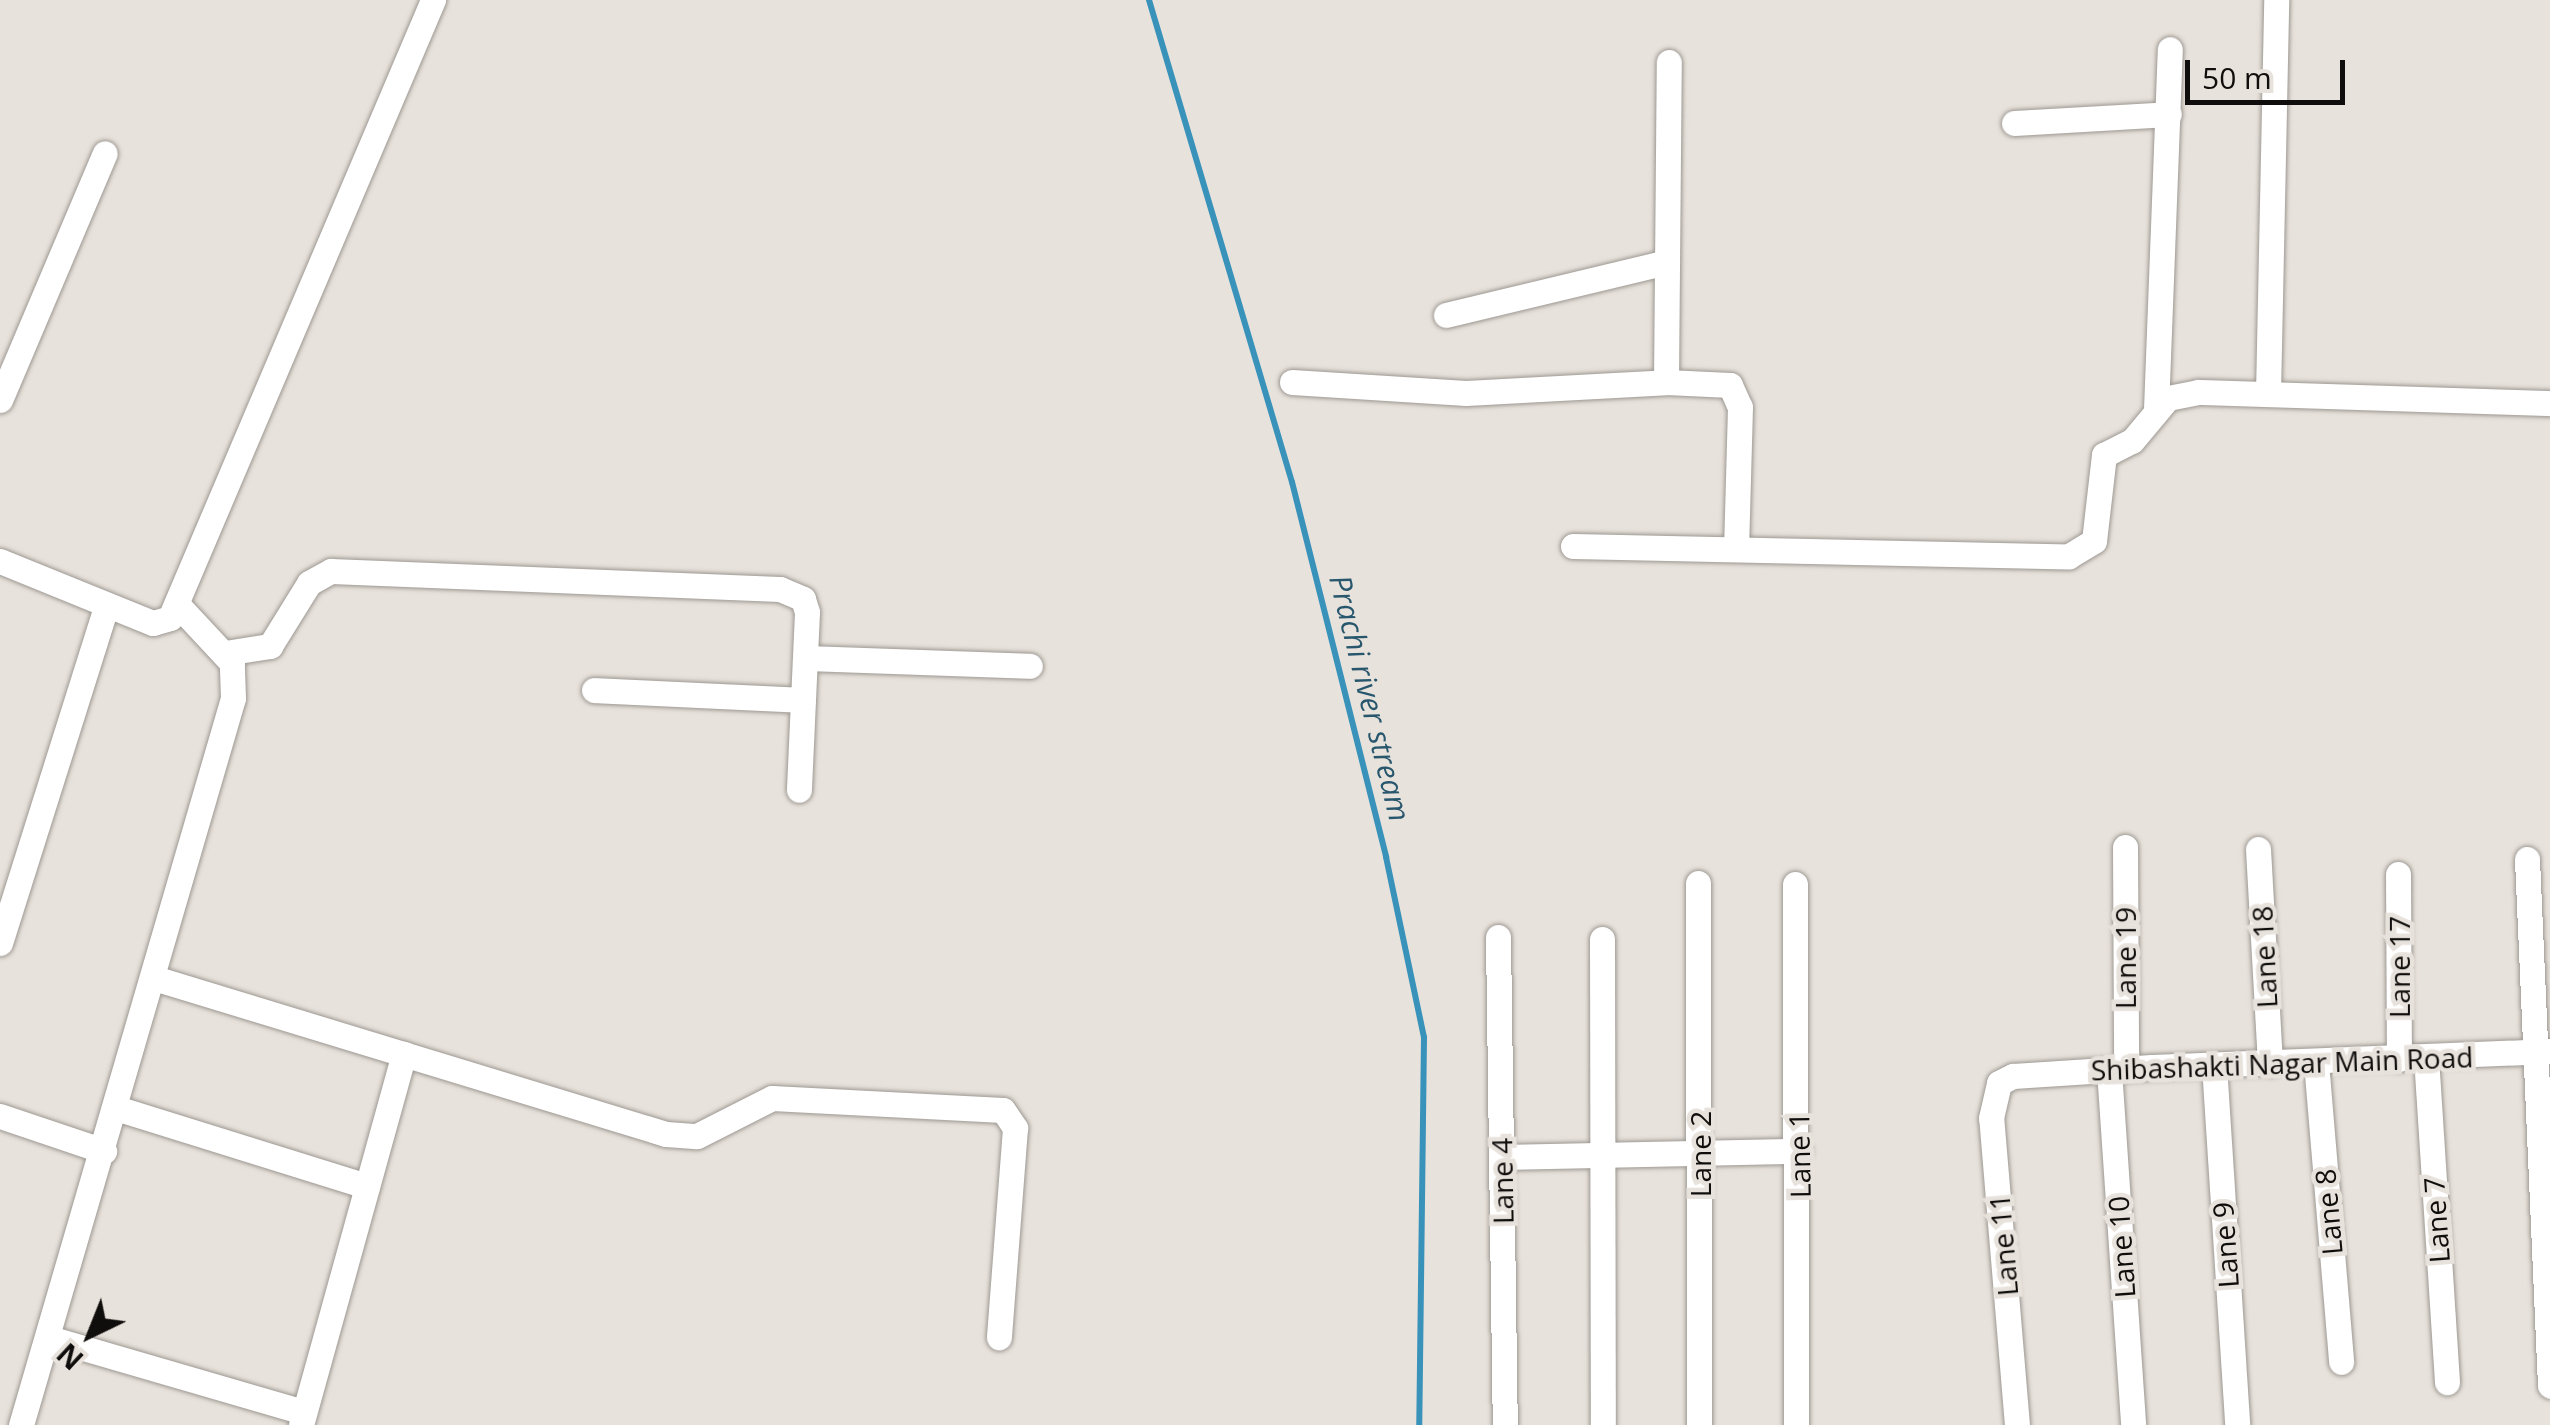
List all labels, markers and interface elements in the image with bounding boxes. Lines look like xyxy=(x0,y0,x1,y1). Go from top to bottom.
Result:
scale bar xyxy=(2190,40,2350,102)
text: 50 m xyxy=(2202,57,2272,98)
water label: Prachi river stream xyxy=(1322,571,1418,825)
street label: Lane 18 xyxy=(2245,905,2283,1009)
street label: Lane 19 xyxy=(2108,907,2142,1009)
street label: Lane 17 xyxy=(2382,916,2416,1018)
street label: Shibashakti Nagar Main Road xyxy=(2090,1040,2474,1086)
street label: Lane 2 xyxy=(1683,1111,1717,1197)
street label: Lane 1 xyxy=(1781,1112,1817,1198)
street label: Lane 4 xyxy=(1484,1138,1520,1224)
street label: Lane 8 xyxy=(2308,1168,2348,1256)
street label: Lane 7 xyxy=(2416,1176,2456,1264)
street label: Lane 11 xyxy=(1982,1193,2024,1297)
street label: Lane 10 xyxy=(2101,1195,2141,1299)
street label: Lane 9 xyxy=(2205,1201,2245,1289)
north arrow xyxy=(40,1285,140,1385)
text: N xyxy=(48,1335,91,1379)

